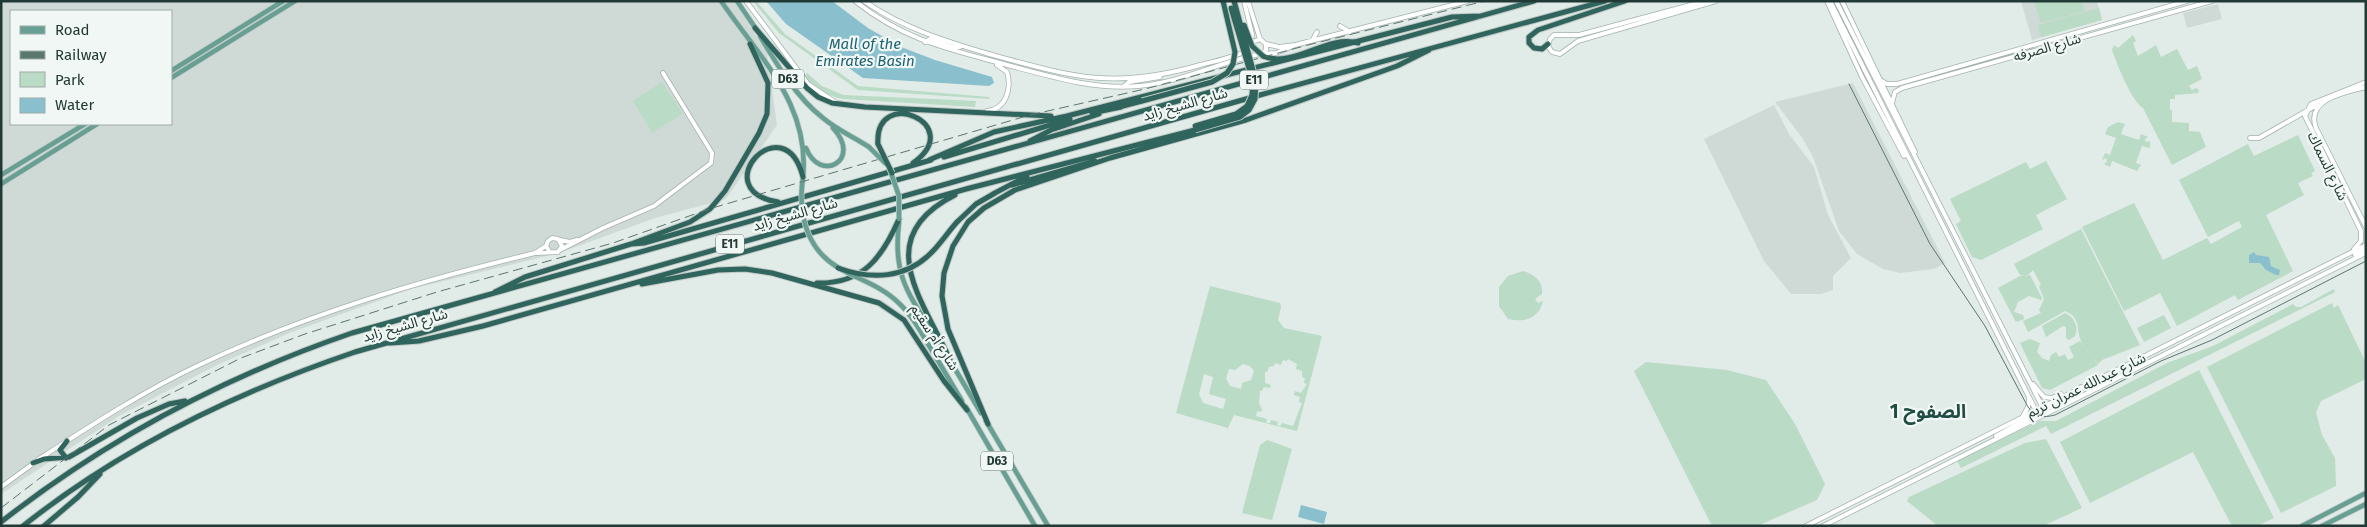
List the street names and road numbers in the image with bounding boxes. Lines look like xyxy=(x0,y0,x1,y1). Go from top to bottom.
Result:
street label: شارع الصرفه xyxy=(2011,30,2083,67)
road number: D63 xyxy=(772,70,804,88)
road number: E11 xyxy=(1240,70,1268,90)
street label: شارع الشيخ زايد xyxy=(1141,84,1230,127)
street label: شارع السماك xyxy=(2302,129,2352,204)
street label: شارع الشيخ زايد xyxy=(751,194,840,237)
road number: E11 xyxy=(716,234,744,253)
street label: شارع أم سقيم xyxy=(905,300,963,375)
street label: شارع الشيخ زايد xyxy=(361,305,450,348)
street label: شارع عبدالله عمران تريم xyxy=(2024,349,2149,423)
road number: D63 xyxy=(981,452,1013,471)

